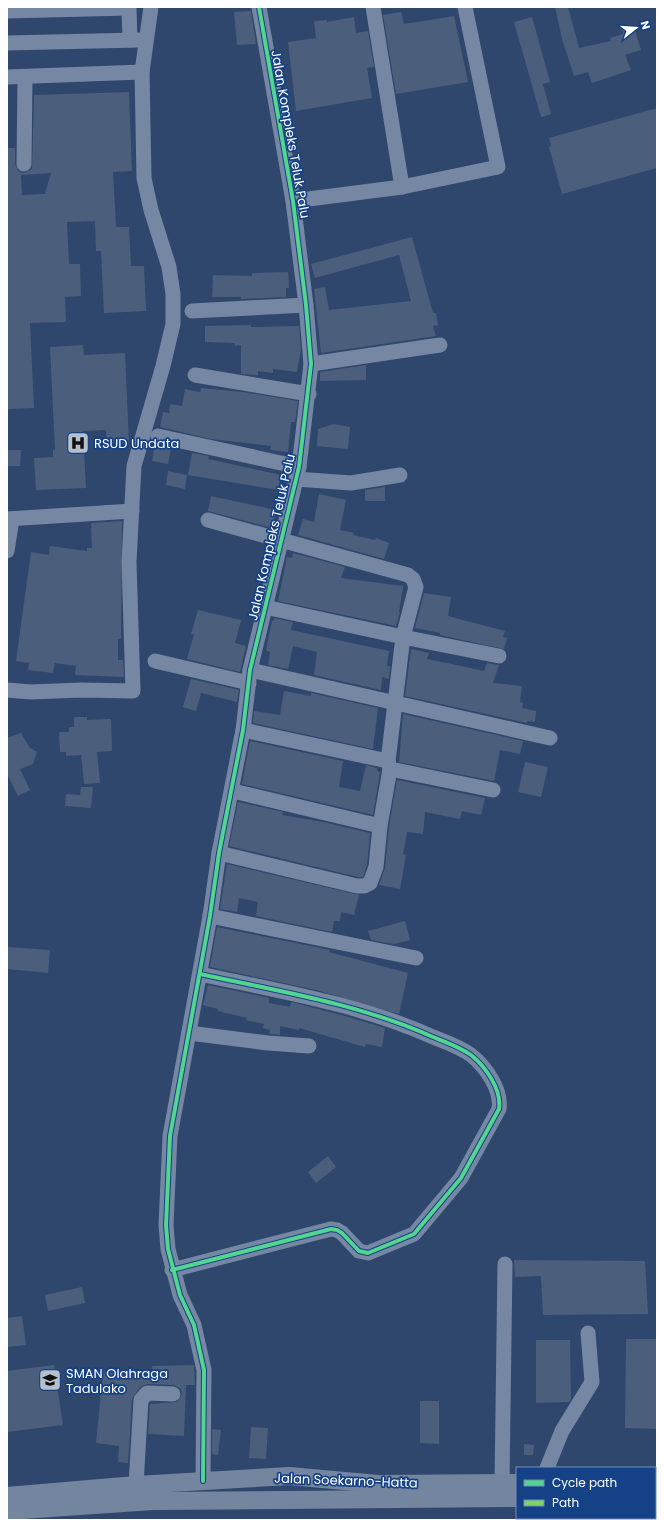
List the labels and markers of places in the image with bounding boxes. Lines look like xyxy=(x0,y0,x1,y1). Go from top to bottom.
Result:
hospital icon: RSUD Undata xyxy=(65,430,91,456)
place label: RSUD Undata xyxy=(94,434,179,453)
place label: SMAN Olahraga Tadulako xyxy=(66,1364,168,1398)
school or university icon: SMAN Olahraga Tadulako xyxy=(37,1367,63,1393)

